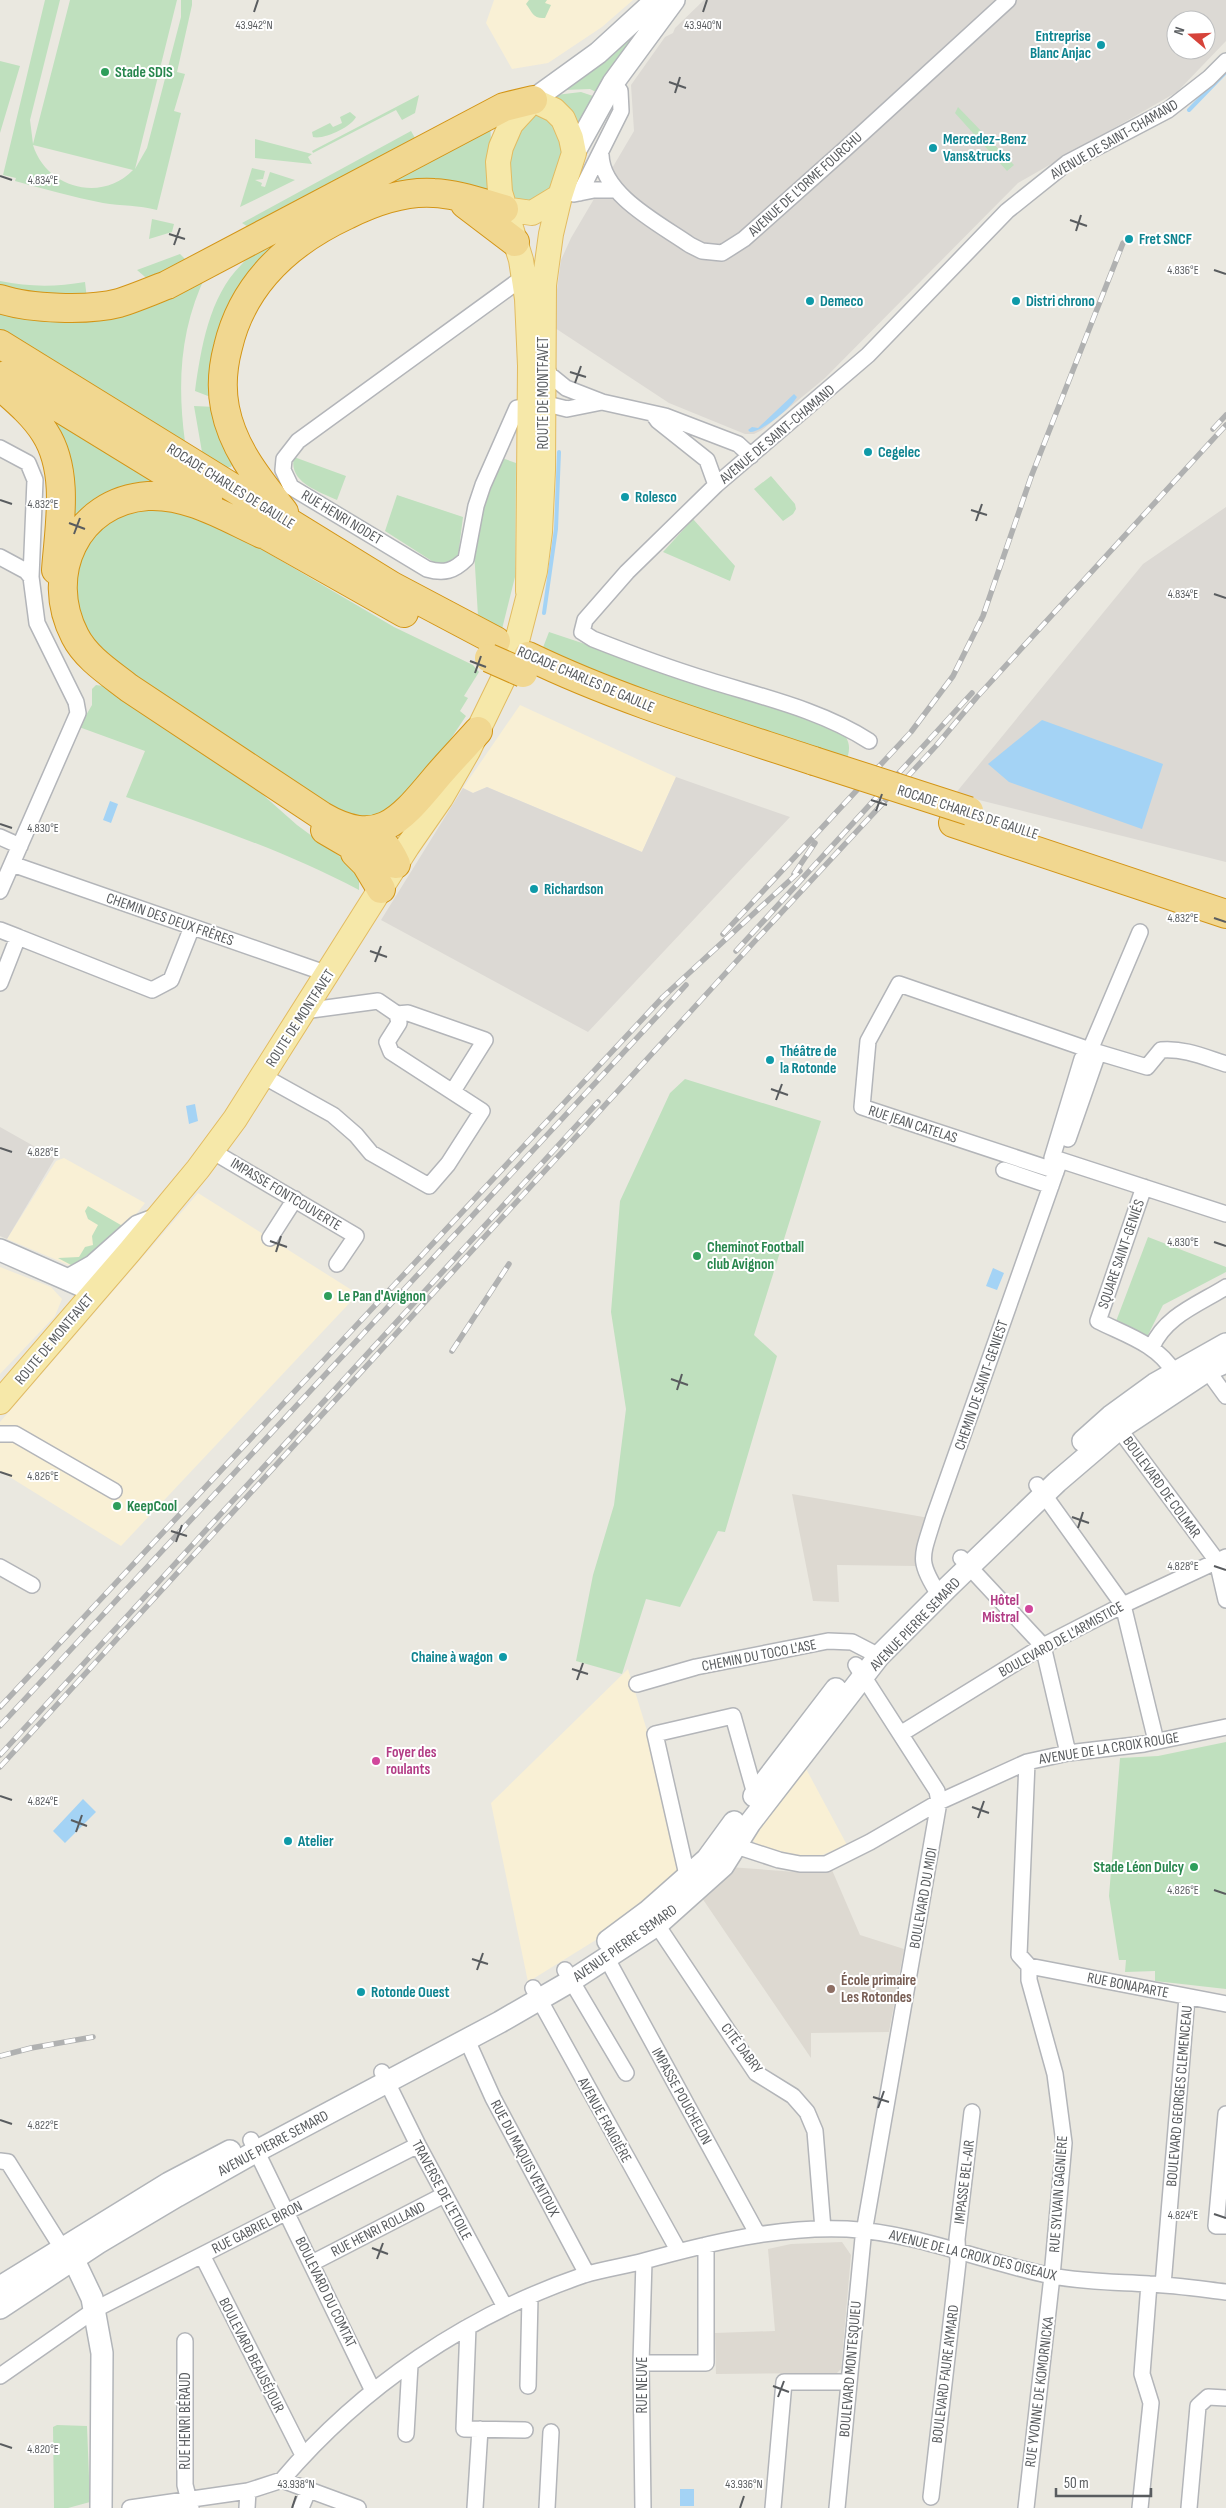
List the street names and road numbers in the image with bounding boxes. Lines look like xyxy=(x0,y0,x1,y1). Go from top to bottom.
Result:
street label: AVENUE DE SAINT-CHAMAND xyxy=(1046,95,1182,184)
street label: AVENUE DE L'ORME FOURCHU xyxy=(744,128,866,241)
street label: ROUTE DE MONTFAVET xyxy=(534,337,553,449)
street label: AVENUE DE SAINT-CHAMAND xyxy=(715,381,839,489)
street label: ROCADE CHARLES DE GAULLE xyxy=(163,439,298,533)
street label: RUE HENRI NODET xyxy=(298,486,386,549)
street label: ROCADE CHARLES DE GAULLE xyxy=(514,642,657,717)
street label: ROCADE CHARLES DE GAULLE xyxy=(895,781,1041,844)
street label: CHEMIN DES DEUX FRÈRES xyxy=(104,889,236,950)
street label: ROUTE DE MONTFAVET xyxy=(262,966,339,1071)
street label: RUE JEAN CATELAS xyxy=(866,1101,960,1148)
street label: IMPASSE FONTCOUVERTE xyxy=(227,1154,345,1235)
street label: SQUARE SAINT-GENIÉS xyxy=(1094,1197,1149,1311)
street label: ROUTE DE MONTFAVET xyxy=(11,1290,98,1389)
street label: CHEMIN DE SAINT-GENIEST xyxy=(950,1318,1013,1453)
street label: BOULEVARD DE COLMAR xyxy=(1118,1433,1205,1542)
street label: AVENUE PIERRE SEMARD xyxy=(865,1574,965,1676)
street label: BOULEVARD DE L'ARMISTICE xyxy=(995,1597,1127,1682)
street label: CHEMIN DU TOCO L'ASE xyxy=(700,1635,818,1676)
street label: AVENUE DE LA CROIX ROUGE xyxy=(1037,1728,1180,1769)
street label: BOULEVARD DU MIDI xyxy=(905,1846,942,1950)
street label: AVENUE PIERRE SEMARD xyxy=(569,1900,681,1987)
street label: RUE BONAPARTE xyxy=(1086,1968,1170,2003)
street label: BOULEVARD GEORGES CLEMENCEAU xyxy=(1162,2005,1197,2187)
street label: CITÉ DABRY xyxy=(716,2019,767,2078)
street label: IMPASSE POUCHELON xyxy=(647,2044,716,2148)
street label: AVENUE FRAIGIÈRE xyxy=(573,2073,636,2166)
street label: RUE DU MAQUIS VENTOUX xyxy=(486,2097,564,2220)
street label: AVENUE PIERRE SEMARD xyxy=(214,2106,332,2181)
street label: RUE SYLVAIN GAGNIÈRE xyxy=(1045,2135,1072,2253)
street label: TRAVERSE DE L'ETOILE xyxy=(407,2137,476,2244)
street label: IMPASSE BEL-AIR xyxy=(950,2139,979,2225)
street label: RUE GABRIEL BIRON xyxy=(209,2196,306,2258)
street label: RUE HENRI ROLLAND xyxy=(328,2197,429,2261)
street label: AVENUE DE LA CROIX DES OISEAUX xyxy=(886,2225,1059,2286)
street label: BOULEVARD DU COMTAT xyxy=(291,2234,361,2351)
street label: BOULEVARD BEAUSÉJOUR xyxy=(214,2295,289,2416)
street label: BOULEVARD MONTESQUIEU xyxy=(835,2300,866,2438)
street label: BOULEVARD FAURE AYMARD xyxy=(928,2304,963,2444)
street label: RUE YVONNE DE KOMORNICKA xyxy=(1021,2315,1058,2468)
street label: RUE NEUVE xyxy=(633,2356,652,2414)
street label: RUE HENRI BÉRAUD xyxy=(176,2372,195,2470)

